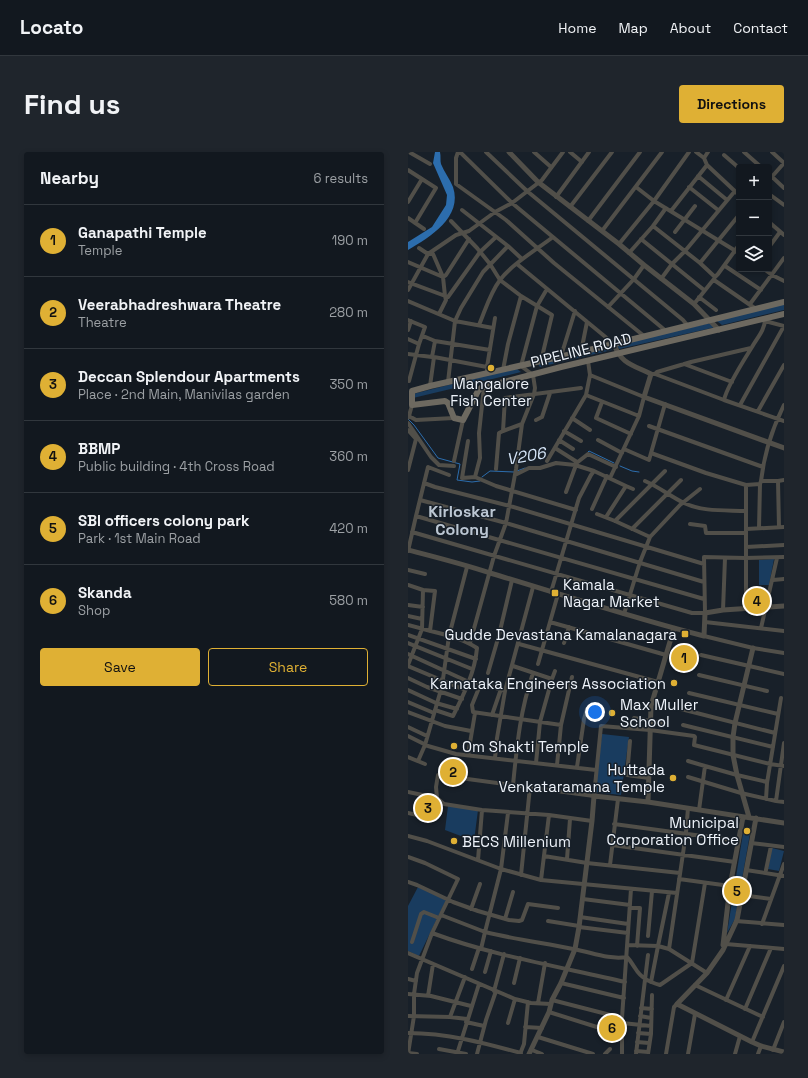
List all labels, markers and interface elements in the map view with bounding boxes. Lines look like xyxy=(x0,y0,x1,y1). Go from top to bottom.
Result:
text: Locato xyxy=(20,15,83,40)
text: Home xyxy=(558,19,596,37)
text: Map xyxy=(618,19,648,37)
text: About xyxy=(670,19,711,37)
text: Contact xyxy=(733,19,788,37)
button: Directions xyxy=(679,85,784,123)
text: Find us xyxy=(24,86,121,122)
map controls xyxy=(736,164,772,272)
button: + xyxy=(736,164,772,200)
text: Nearby xyxy=(40,167,99,189)
text: 6 results xyxy=(314,170,368,187)
button: − xyxy=(736,200,772,236)
text: Ganapathi Temple xyxy=(78,223,207,242)
text: 1 xyxy=(50,232,56,249)
text: 190 m xyxy=(332,232,368,249)
button: layers xyxy=(736,236,772,272)
text: Temple xyxy=(78,242,122,259)
text: Veerabhadreshwara Theatre xyxy=(78,295,281,314)
text: 2 xyxy=(49,304,57,321)
text: 280 m xyxy=(329,304,368,321)
text: Theatre xyxy=(78,314,127,331)
street label: PIPELINE ROAD xyxy=(529,328,633,372)
marker: Mangalore Fish Center xyxy=(486,363,496,373)
text: Deccan Splendour Apartments xyxy=(78,367,300,386)
place label: Mangalore Fish Center xyxy=(450,374,532,410)
text: 3 xyxy=(49,376,57,393)
text: 350 m xyxy=(330,376,368,393)
text: Place · 2nd Main, Manivilas garden xyxy=(78,386,290,403)
text: BBMP xyxy=(78,439,120,458)
water label: V206 xyxy=(505,442,549,470)
text: 4 xyxy=(49,448,57,465)
text: 360 m xyxy=(329,448,368,465)
text: Public building · 4th Cross Road xyxy=(78,458,275,475)
district label: Kirloskar Colony xyxy=(428,501,496,540)
text: SBI officers colony park xyxy=(78,511,250,530)
text: 5 xyxy=(49,520,57,537)
text: 420 m xyxy=(329,520,368,537)
text: Park · 1st Main Road xyxy=(78,530,201,547)
place label: Kamala Nagar Market xyxy=(563,575,660,611)
text: Skanda xyxy=(78,583,132,602)
pin: 4 xyxy=(744,586,770,616)
marker: Kamala Nagar Market xyxy=(550,588,560,598)
text: 6 xyxy=(49,592,57,609)
text: 580 m xyxy=(329,592,368,609)
text: Shop xyxy=(78,602,110,619)
place label: Gudde Devastana Kamalanagara xyxy=(445,625,677,644)
marker: Gudde Devastana Kamalanagara xyxy=(680,629,690,639)
pin: 1 xyxy=(671,643,697,673)
button: Save xyxy=(40,648,200,686)
button: Share xyxy=(208,648,368,686)
place label: Karnataka Engineers Association xyxy=(430,674,666,693)
marker: Karnataka Engineers Association xyxy=(669,678,679,688)
place label: Max Muller School xyxy=(620,695,699,731)
your location xyxy=(585,702,605,722)
marker: Max Muller School xyxy=(607,708,617,718)
place label: Om Shakti Temple xyxy=(462,737,589,756)
marker: Om Shakti Temple xyxy=(449,741,459,751)
pin: 2 xyxy=(440,757,466,787)
place label: Huttada Venkataramana Temple xyxy=(499,760,665,796)
marker: Huttada Venkataramana Temple xyxy=(668,773,678,783)
pin: 3 xyxy=(415,793,441,823)
place label: Municipal Corporation Office xyxy=(606,813,739,849)
marker: Municipal Corporation Office xyxy=(742,826,752,836)
place label: BECS Millenium xyxy=(462,832,571,851)
marker: BECS Millenium xyxy=(449,836,459,846)
pin: 5 xyxy=(724,876,750,906)
pin: 6 xyxy=(599,1013,625,1043)

